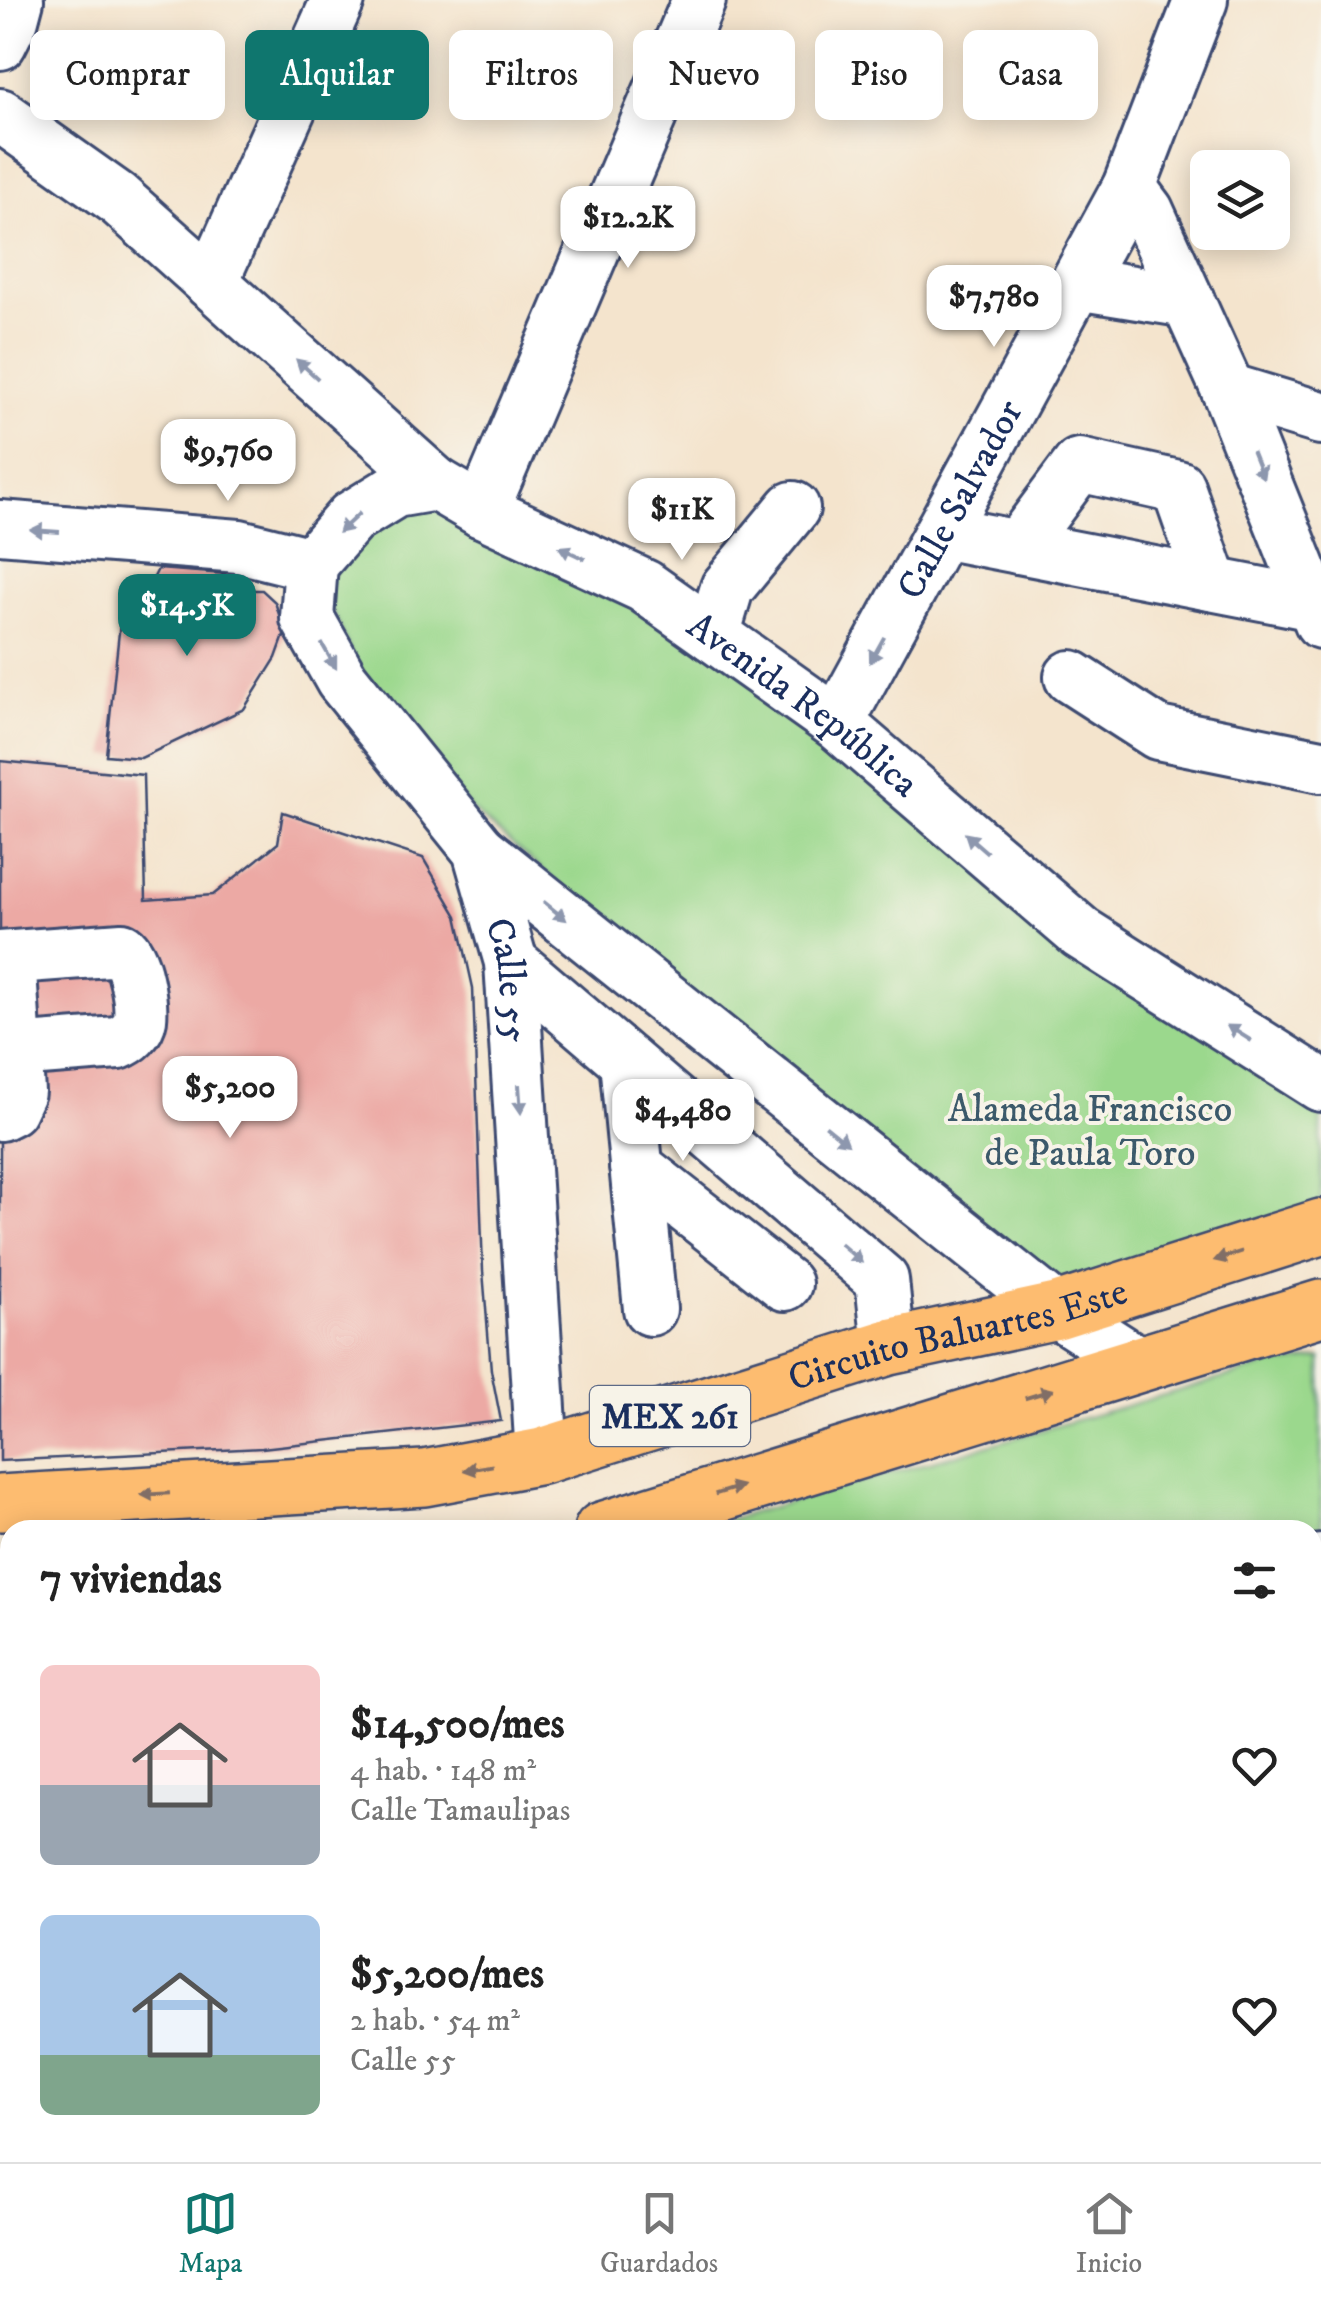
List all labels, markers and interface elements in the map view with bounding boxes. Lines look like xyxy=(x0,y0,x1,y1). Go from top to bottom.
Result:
chip: Comprar xyxy=(30,30,225,120)
chip: Alquilar xyxy=(245,30,429,120)
chip: Filtros xyxy=(449,30,613,120)
chip: Nuevo xyxy=(633,30,795,120)
chip: Piso xyxy=(815,30,943,120)
chip: Casa xyxy=(963,30,1098,120)
map controls xyxy=(1190,150,1290,250)
button: layers xyxy=(1190,150,1290,250)
pin: $12.2K xyxy=(547,186,709,271)
text: $12.2K xyxy=(582,198,674,238)
pin: $7,780 xyxy=(913,265,1075,350)
text: $7,780 xyxy=(949,277,1039,317)
one-way arrow xyxy=(295,358,320,380)
street label: Calle Salvador xyxy=(887,392,1034,608)
pin: $9,760 xyxy=(147,419,309,504)
text: $9,760 xyxy=(183,431,273,471)
one-way arrow xyxy=(1251,450,1267,480)
pin: $11K xyxy=(623,478,741,563)
text: $11K xyxy=(650,490,714,530)
one-way arrow xyxy=(337,511,361,534)
one-way arrow xyxy=(29,522,61,538)
one-way arrow xyxy=(557,544,586,561)
pin: $14.5K xyxy=(106,574,268,659)
text: $14.5K xyxy=(140,586,234,626)
street label: Avenida República xyxy=(677,602,928,808)
one-way arrow xyxy=(868,635,885,664)
one-way arrow xyxy=(319,642,337,670)
one-way arrow xyxy=(964,832,989,854)
one-way arrow xyxy=(542,900,568,921)
street label: Calle 55 xyxy=(474,913,538,1044)
one-way arrow xyxy=(1225,1024,1252,1043)
pin: $5,200 xyxy=(149,1056,311,1141)
text: $5,200 xyxy=(184,1068,276,1108)
pin: $4,480 xyxy=(602,1079,764,1164)
one-way arrow xyxy=(512,1084,528,1116)
park label: Alameda Francisco de Paula Toro xyxy=(948,1086,1232,1178)
text: $4,480 xyxy=(634,1091,732,1131)
one-way arrow xyxy=(824,1124,849,1145)
one-way arrow xyxy=(838,1242,863,1264)
one-way arrow xyxy=(1213,1250,1243,1265)
street label: Circuito Baluartes Este xyxy=(782,1268,1133,1403)
road number: MEX 261 xyxy=(590,1386,750,1446)
one-way arrow xyxy=(1024,1386,1055,1401)
one-way arrow xyxy=(462,1461,493,1476)
one-way arrow xyxy=(714,1482,744,1497)
one-way arrow xyxy=(138,1486,170,1502)
icon: filters xyxy=(1227,1553,1282,1608)
text: 7 viviendas xyxy=(40,1554,222,1606)
text: $14,500/mes xyxy=(350,1699,565,1751)
icon: home xyxy=(120,1705,240,1825)
icon: heart xyxy=(1227,1738,1282,1793)
text: 4 hab. · 148 m² xyxy=(350,1751,536,1791)
text: Calle Tamaulipas xyxy=(350,1791,570,1831)
text: $5,200/mes xyxy=(350,1949,544,2001)
icon: home xyxy=(120,1955,240,2075)
icon: heart xyxy=(1227,1988,1282,2043)
text: 2 hab. · 54 m² xyxy=(350,2001,520,2041)
text: Calle 55 xyxy=(350,2041,456,2081)
tab: Mapa xyxy=(179,2186,242,2281)
tab: Guardados xyxy=(600,2186,718,2281)
tab: Inicio xyxy=(1076,2186,1142,2281)

